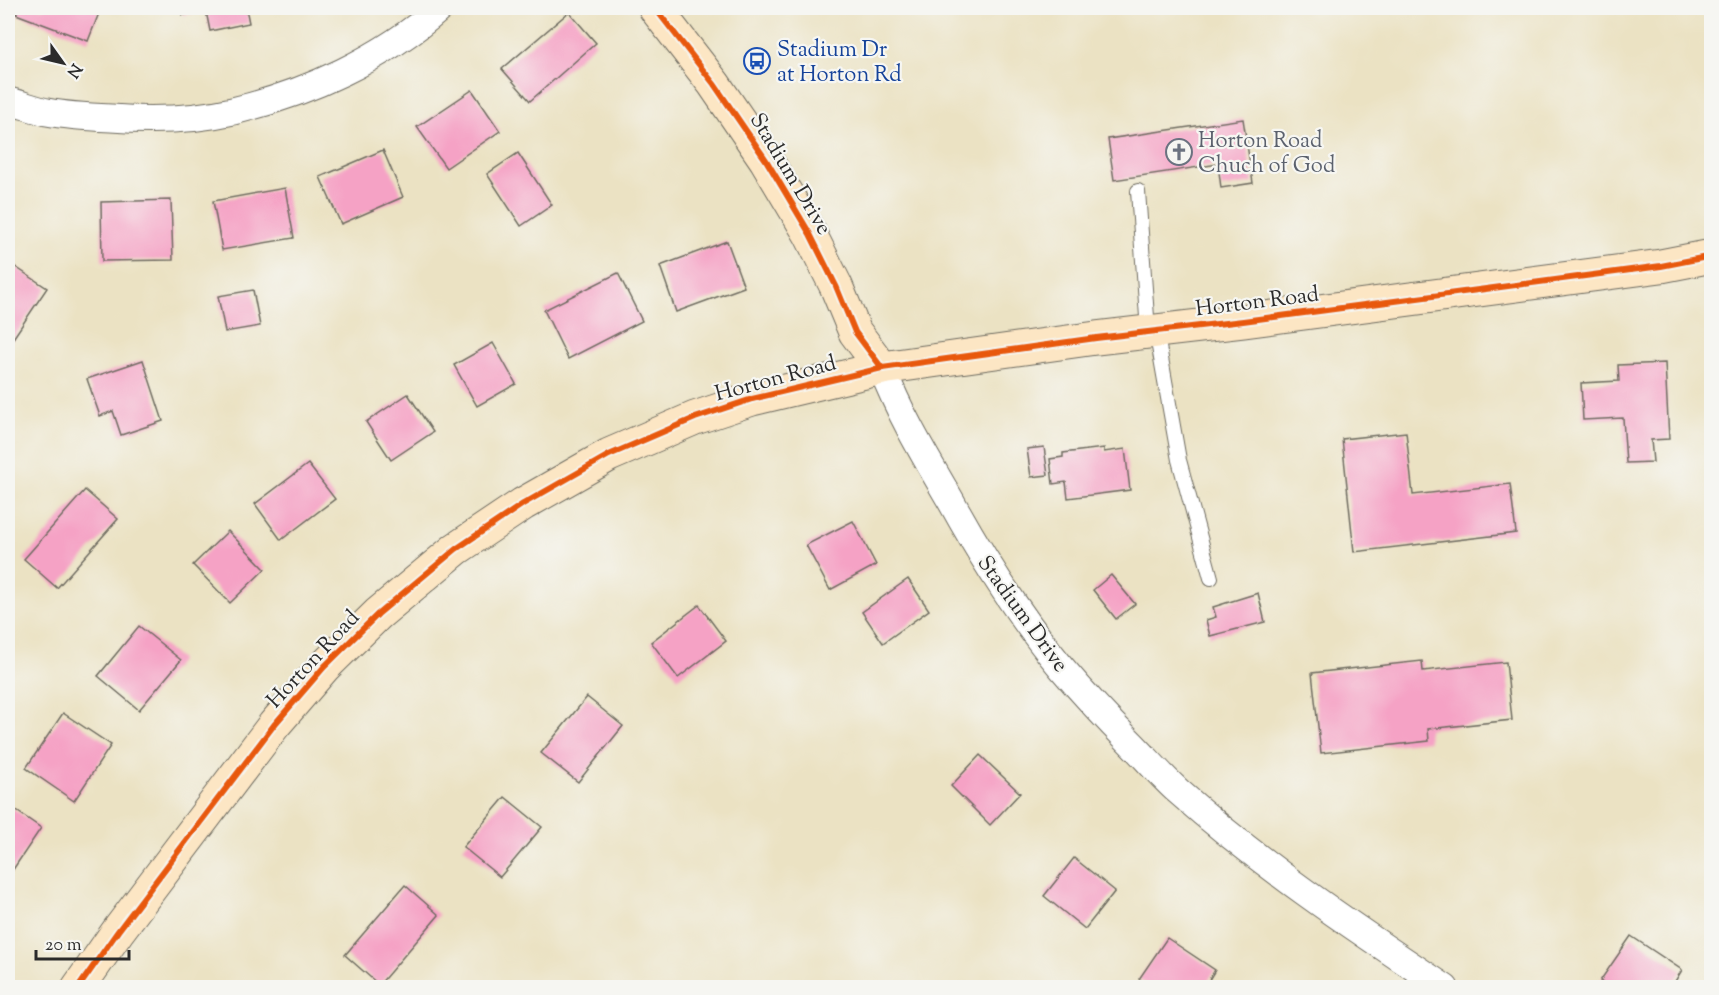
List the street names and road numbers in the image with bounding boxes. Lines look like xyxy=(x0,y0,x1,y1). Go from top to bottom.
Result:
street label: Stadium Drive xyxy=(740,107,839,242)
street label: Horton Road xyxy=(1194,280,1321,326)
street label: Horton Road xyxy=(712,348,840,411)
street label: Stadium Drive xyxy=(968,550,1075,680)
street label: Horton Road xyxy=(260,604,368,716)

